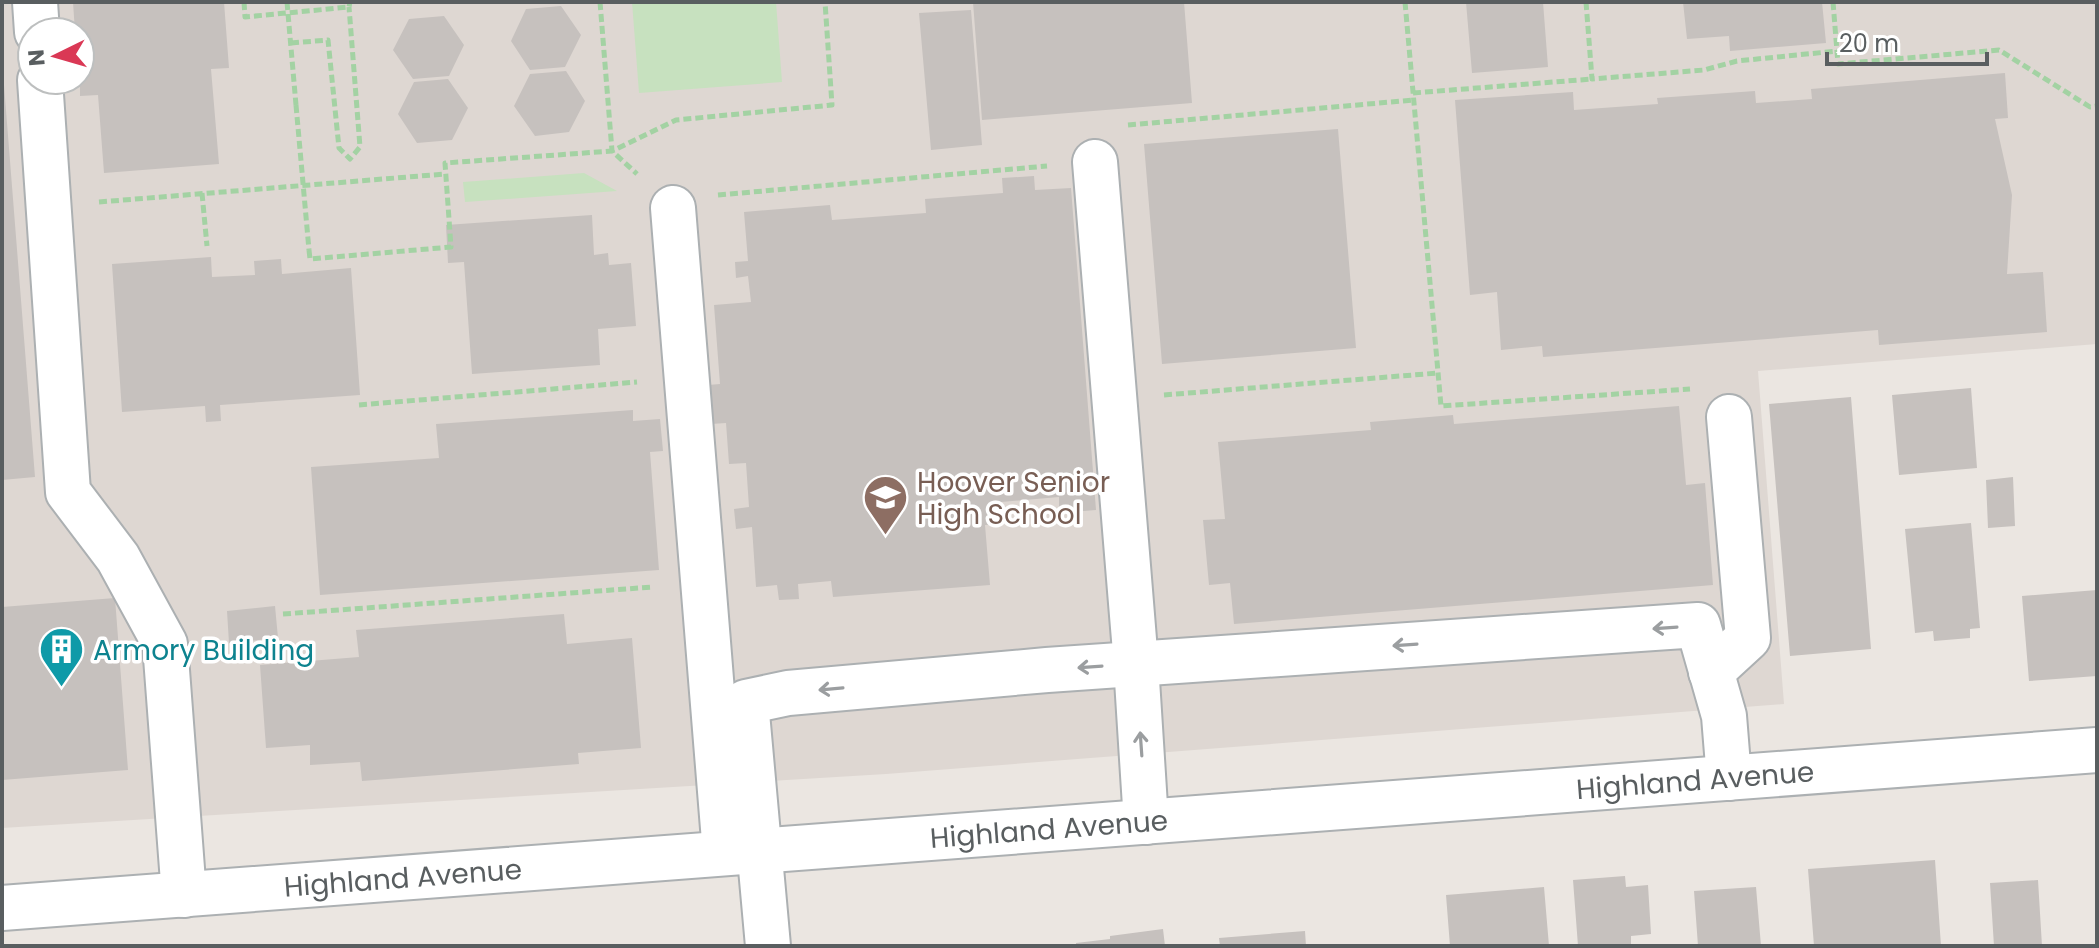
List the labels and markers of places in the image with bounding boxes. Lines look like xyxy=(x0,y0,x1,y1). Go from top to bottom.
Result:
place label: Hoover Senior High School xyxy=(917,463,1110,534)
school or university icon: Hoover Senior High School xyxy=(862,474,910,537)
building icon: Armory Building xyxy=(38,626,86,689)
place label: Armory Building xyxy=(93,631,314,670)

